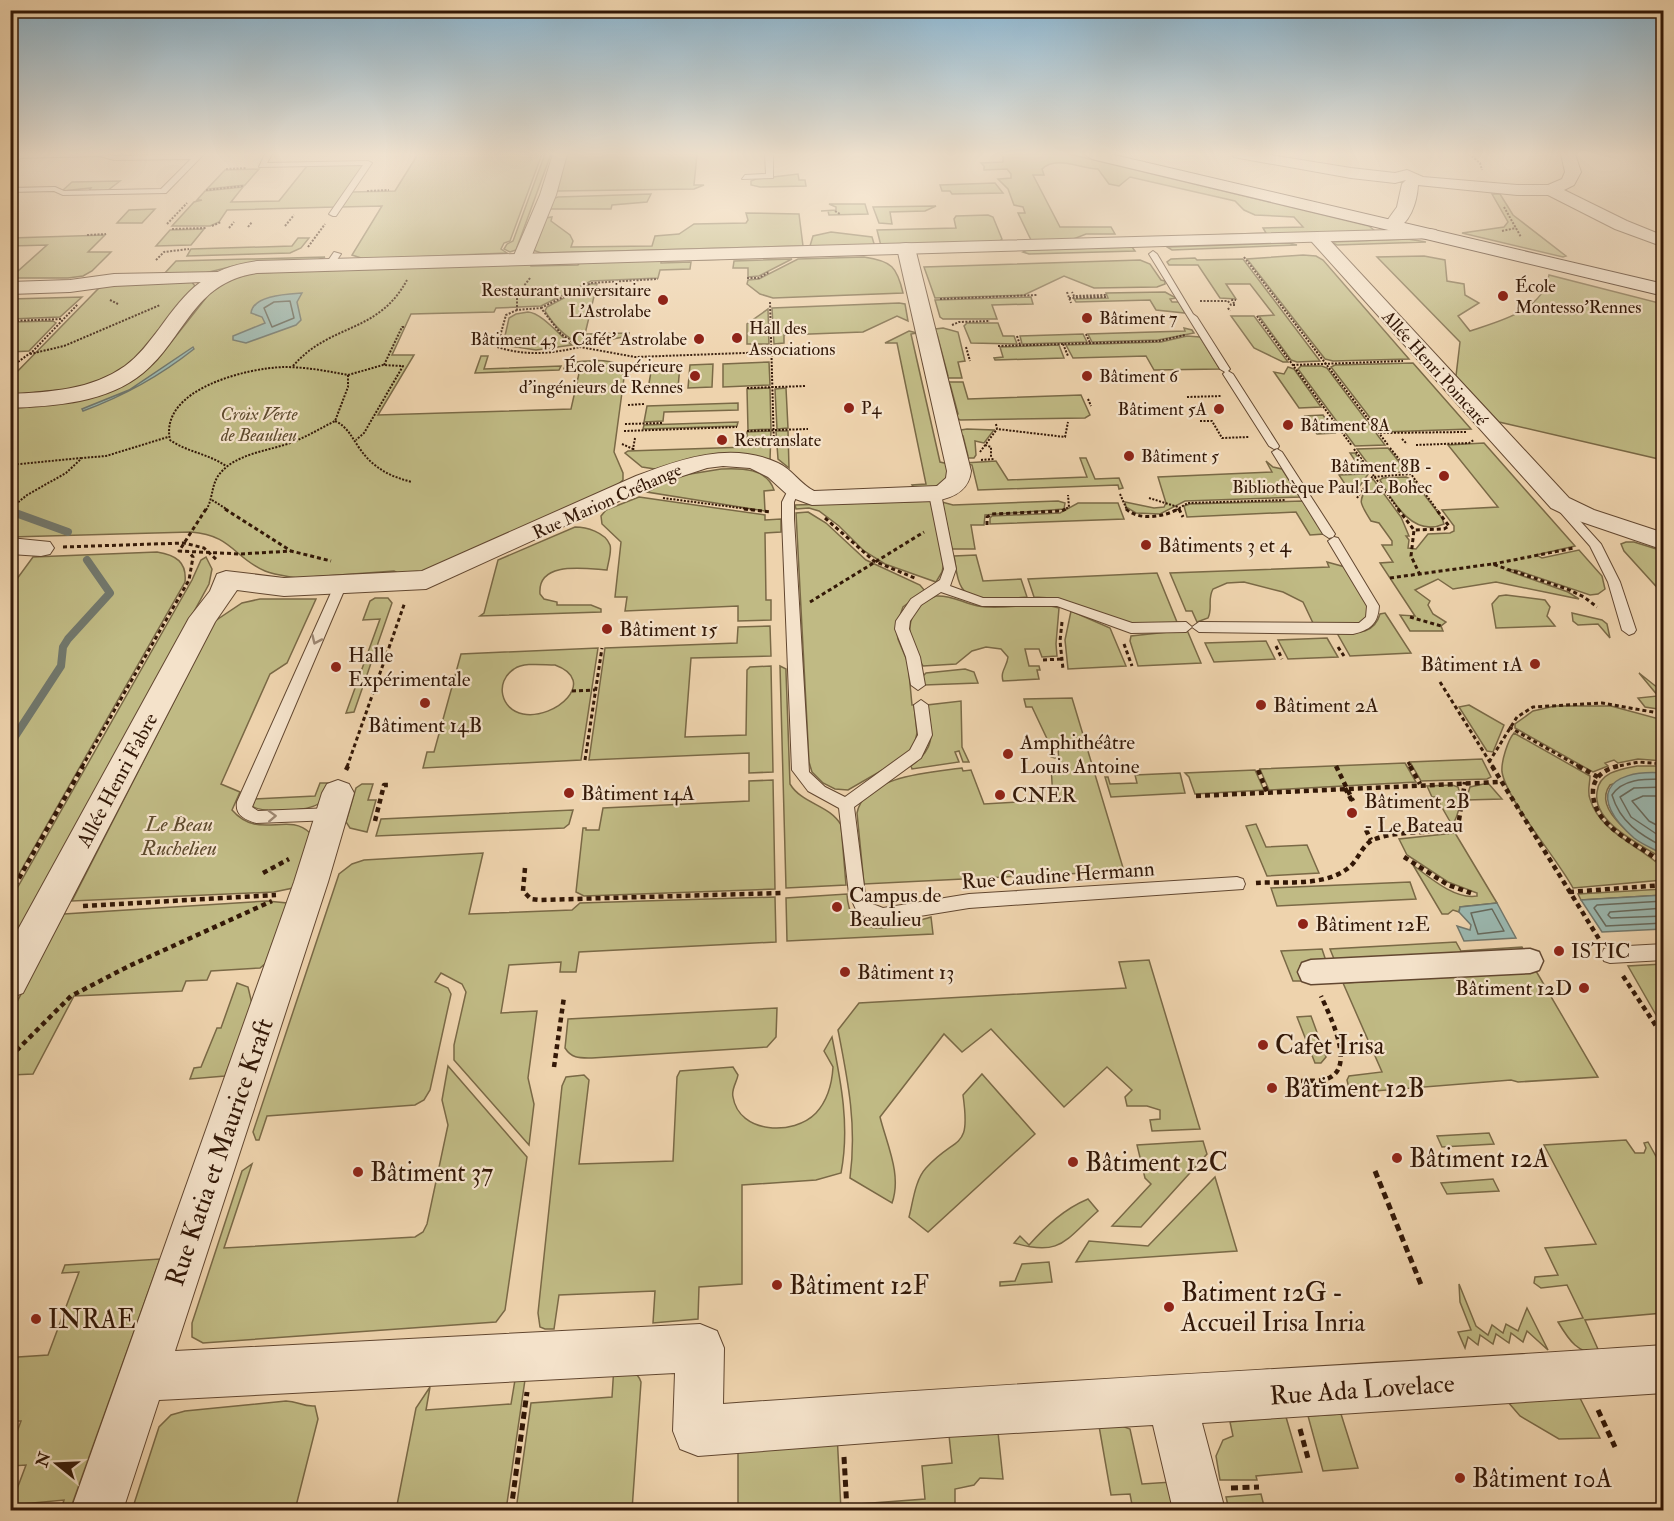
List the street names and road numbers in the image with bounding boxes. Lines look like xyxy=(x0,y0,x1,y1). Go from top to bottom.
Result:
street label: Allée Henri Poincaré xyxy=(1376,305,1493,431)
street label: Rue Marion Créhange xyxy=(529,458,686,545)
street label: Allée Henri Fabre xyxy=(70,708,164,853)
street label: Rue Caudine Hermann xyxy=(960,855,1156,896)
street label: Rue Katia et Maurice Kraft xyxy=(159,1014,281,1290)
street label: Rue Ada Lovelace xyxy=(1268,1368,1456,1412)

